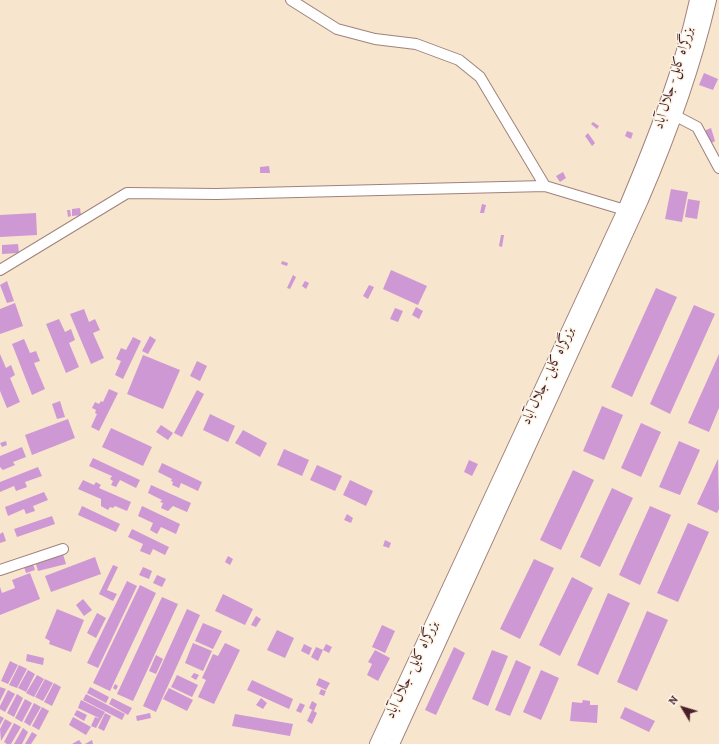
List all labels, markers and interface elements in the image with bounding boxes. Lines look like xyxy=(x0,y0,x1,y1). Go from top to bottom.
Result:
street label: بزرگراه کابل- جلال آباد xyxy=(650,25,698,131)
street label: بزرگراه کابل- جلال آباد xyxy=(518,324,578,428)
street label: بزرگراه کابل- جلال آباد xyxy=(382,618,442,722)
north arrow xyxy=(663,688,703,728)
text: N xyxy=(665,693,682,708)

